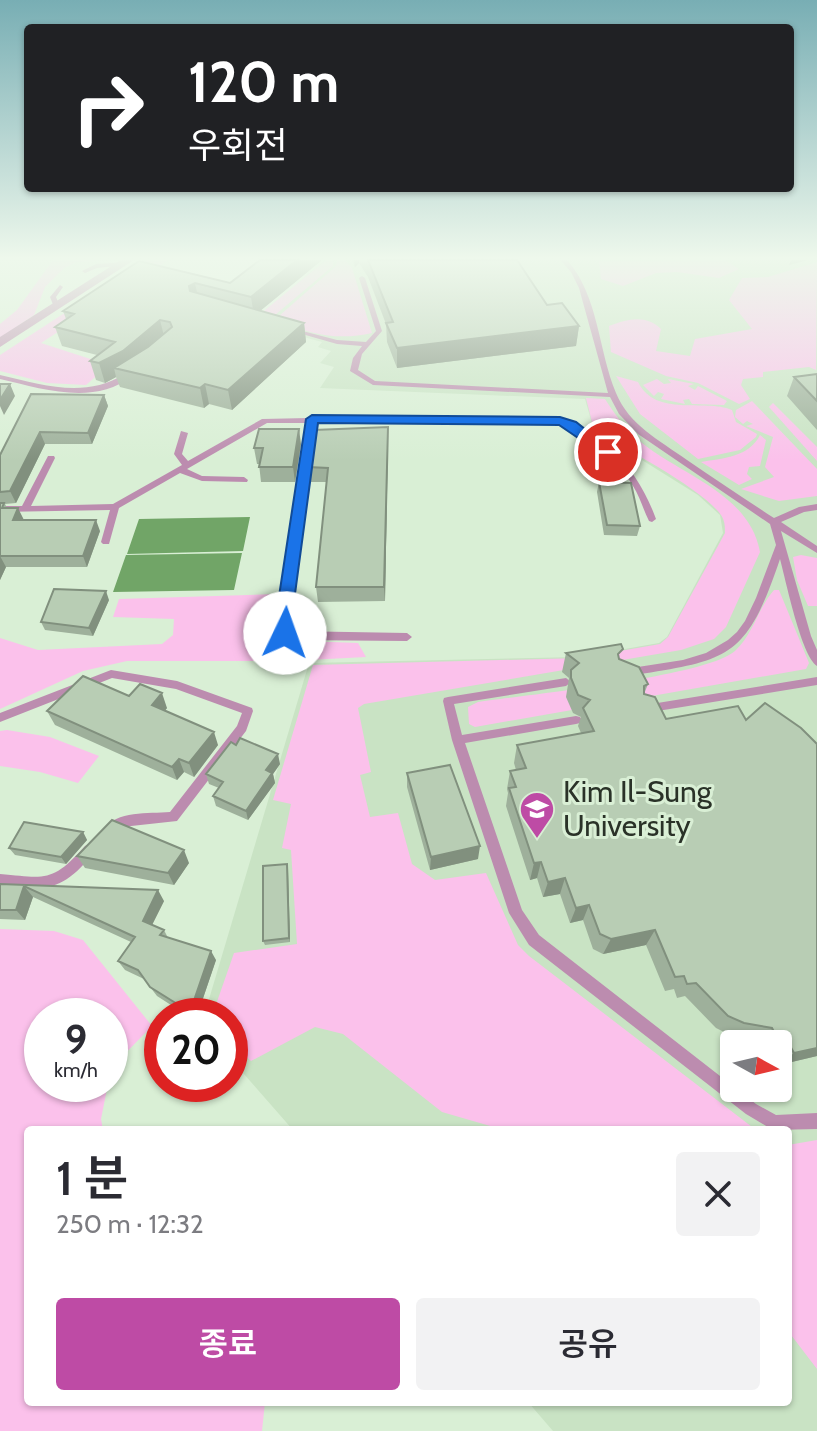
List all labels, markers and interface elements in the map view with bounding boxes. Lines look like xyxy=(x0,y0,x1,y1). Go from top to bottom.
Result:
text: 120 m xyxy=(188,48,339,116)
icon: right xyxy=(56,56,160,160)
text: 우회전 xyxy=(188,123,287,167)
pin xyxy=(574,418,642,486)
icon: arrive xyxy=(586,430,630,474)
position arrow xyxy=(243,591,327,675)
place label: Kim Il-Sung University xyxy=(563,773,713,844)
school or university icon: Kim Il-Sung University xyxy=(518,790,556,840)
speed limit sign: 20 xyxy=(144,998,248,1102)
text: 9 xyxy=(65,1015,87,1064)
north arrow xyxy=(720,1030,792,1102)
map controls xyxy=(720,1030,792,1102)
text: km/h xyxy=(54,1058,98,1082)
text: 1 분 xyxy=(56,1149,128,1207)
button: close xyxy=(676,1152,760,1236)
text: 250 m · 12:32 xyxy=(56,1208,204,1240)
button: 종료 xyxy=(56,1298,400,1390)
button: 공유 xyxy=(416,1298,760,1390)

